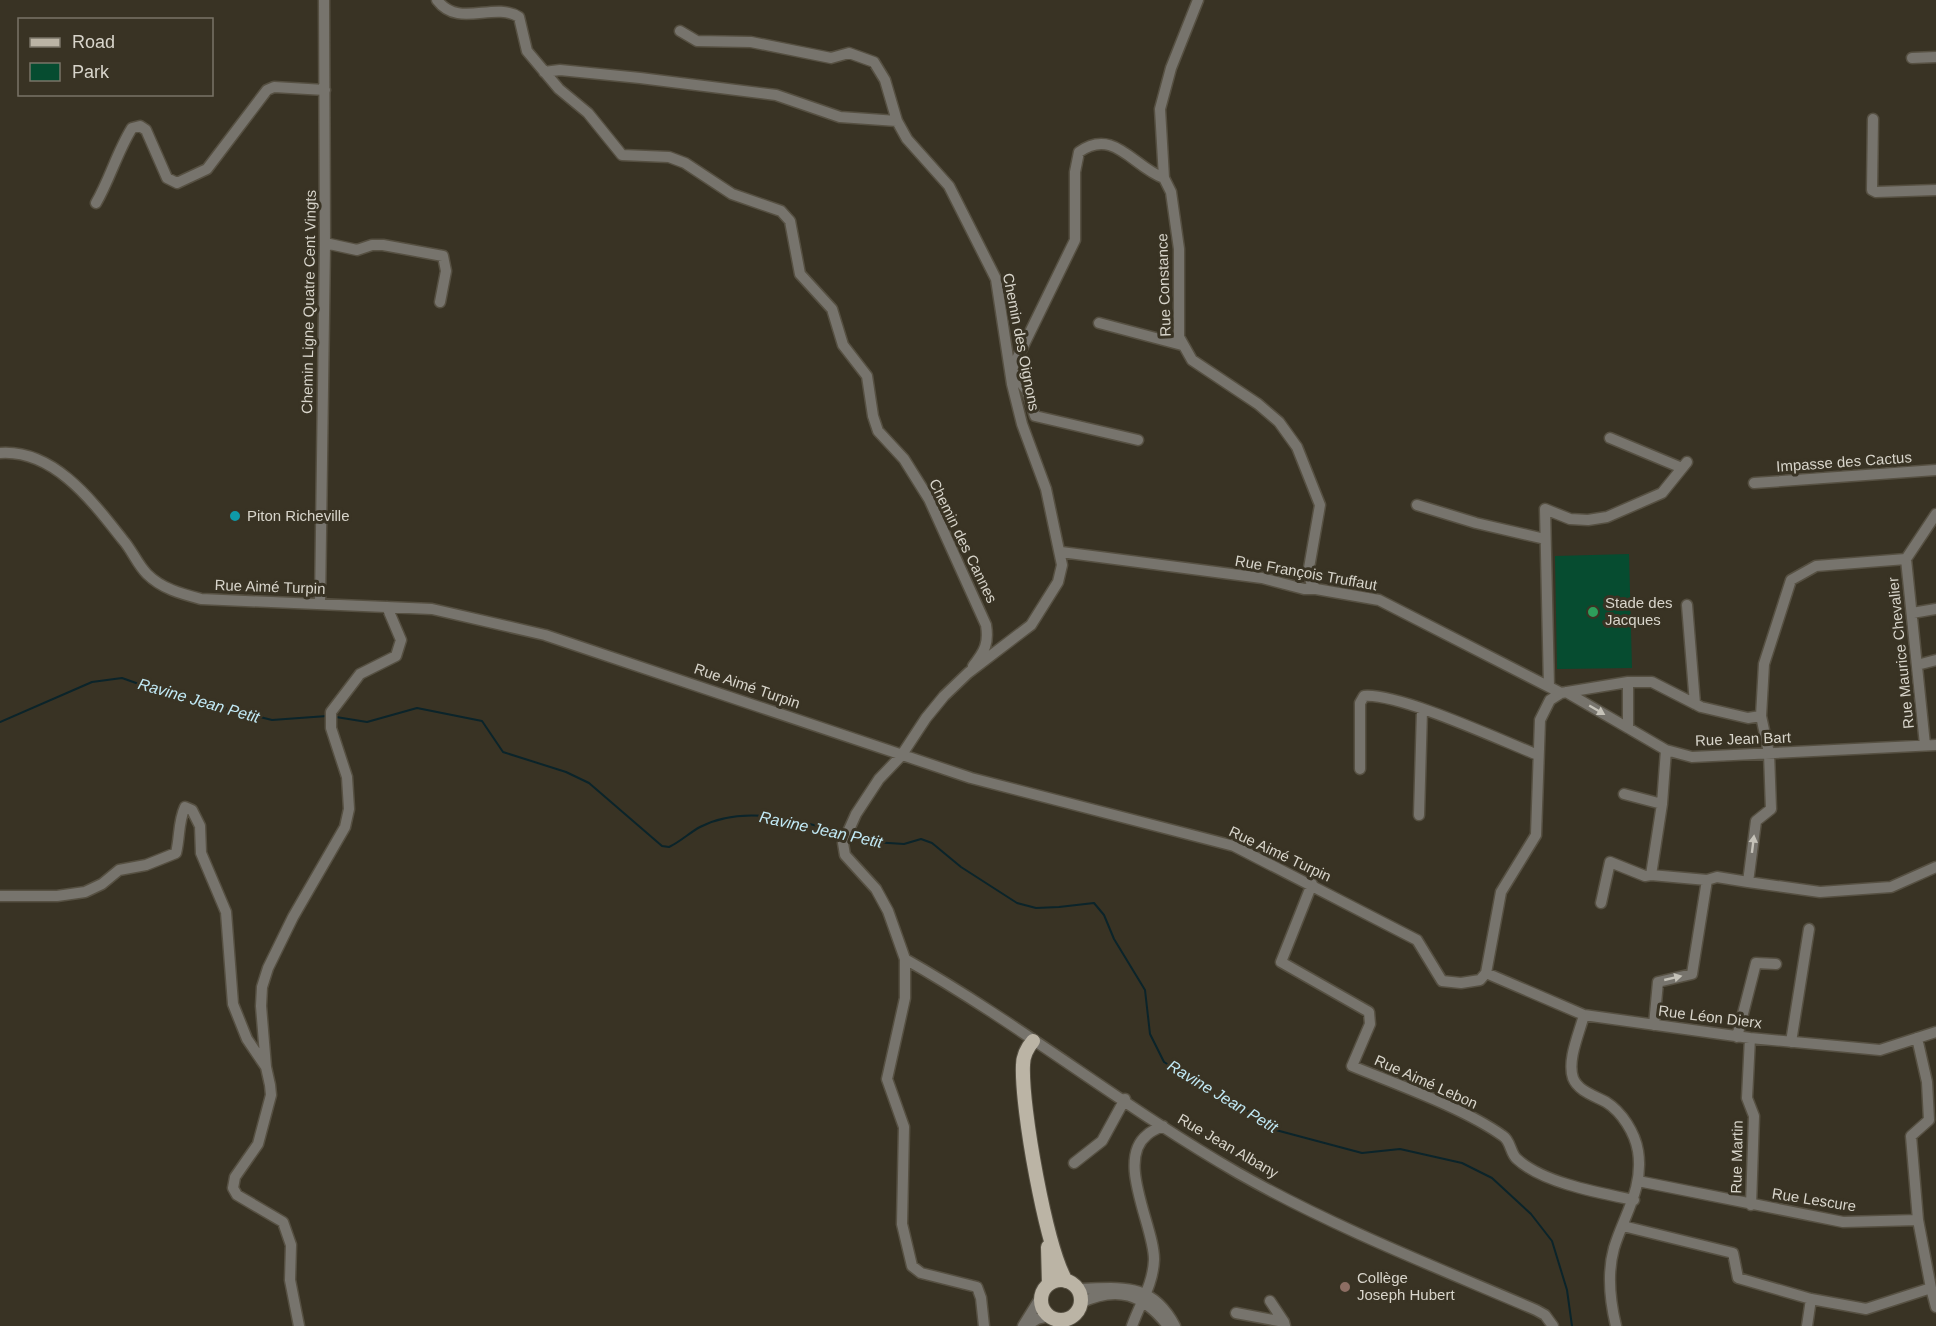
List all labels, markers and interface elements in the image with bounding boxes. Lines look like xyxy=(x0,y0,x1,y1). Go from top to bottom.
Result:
legend xyxy=(18,18,213,96)
text: Road xyxy=(72,32,115,52)
text: Park xyxy=(72,62,110,82)
street label: Chemin Ligne Quatre Cent Vingts xyxy=(298,190,319,414)
street label: Rue Constance xyxy=(1153,233,1174,337)
street label: Chemin des Oignons xyxy=(1000,272,1043,412)
street label: Impasse des Cactus xyxy=(1776,448,1912,475)
street label: Chemin des Cannes xyxy=(926,476,1001,606)
place label: Piton Richeville xyxy=(247,507,350,524)
marker: Piton Richeville xyxy=(228,509,242,523)
street label: Rue François Truffaut xyxy=(1234,552,1379,594)
street label: Rue Aimé Turpin xyxy=(214,576,326,597)
street label: Rue Maurice Chevalier xyxy=(1884,576,1917,730)
place label: Stade des Jacques xyxy=(1605,594,1673,628)
marker: Stade des Jacques xyxy=(1586,605,1600,619)
street label: Rue Aimé Turpin xyxy=(692,659,802,712)
water label: Ravine Jean Petit xyxy=(136,675,262,726)
one-way arrow xyxy=(1589,705,1606,715)
street label: Rue Jean Bart xyxy=(1695,728,1792,749)
water label: Ravine Jean Petit xyxy=(758,808,885,851)
street label: Rue Aimé Turpin xyxy=(1226,822,1334,885)
one-way arrow xyxy=(1749,835,1758,854)
one-way arrow xyxy=(1663,973,1682,983)
street label: Rue Léon Dierx xyxy=(1657,1002,1763,1031)
street label: Rue Aimé Lebon xyxy=(1372,1051,1480,1112)
water label: Ravine Jean Petit xyxy=(1165,1057,1281,1136)
street label: Rue Jean Albany xyxy=(1175,1110,1282,1182)
street label: Rue Martin xyxy=(1727,1120,1746,1194)
street label: Rue Lescure xyxy=(1771,1184,1857,1215)
place label: Collège Joseph Hubert xyxy=(1357,1269,1455,1303)
marker: Collège Joseph Hubert xyxy=(1338,1280,1352,1294)

